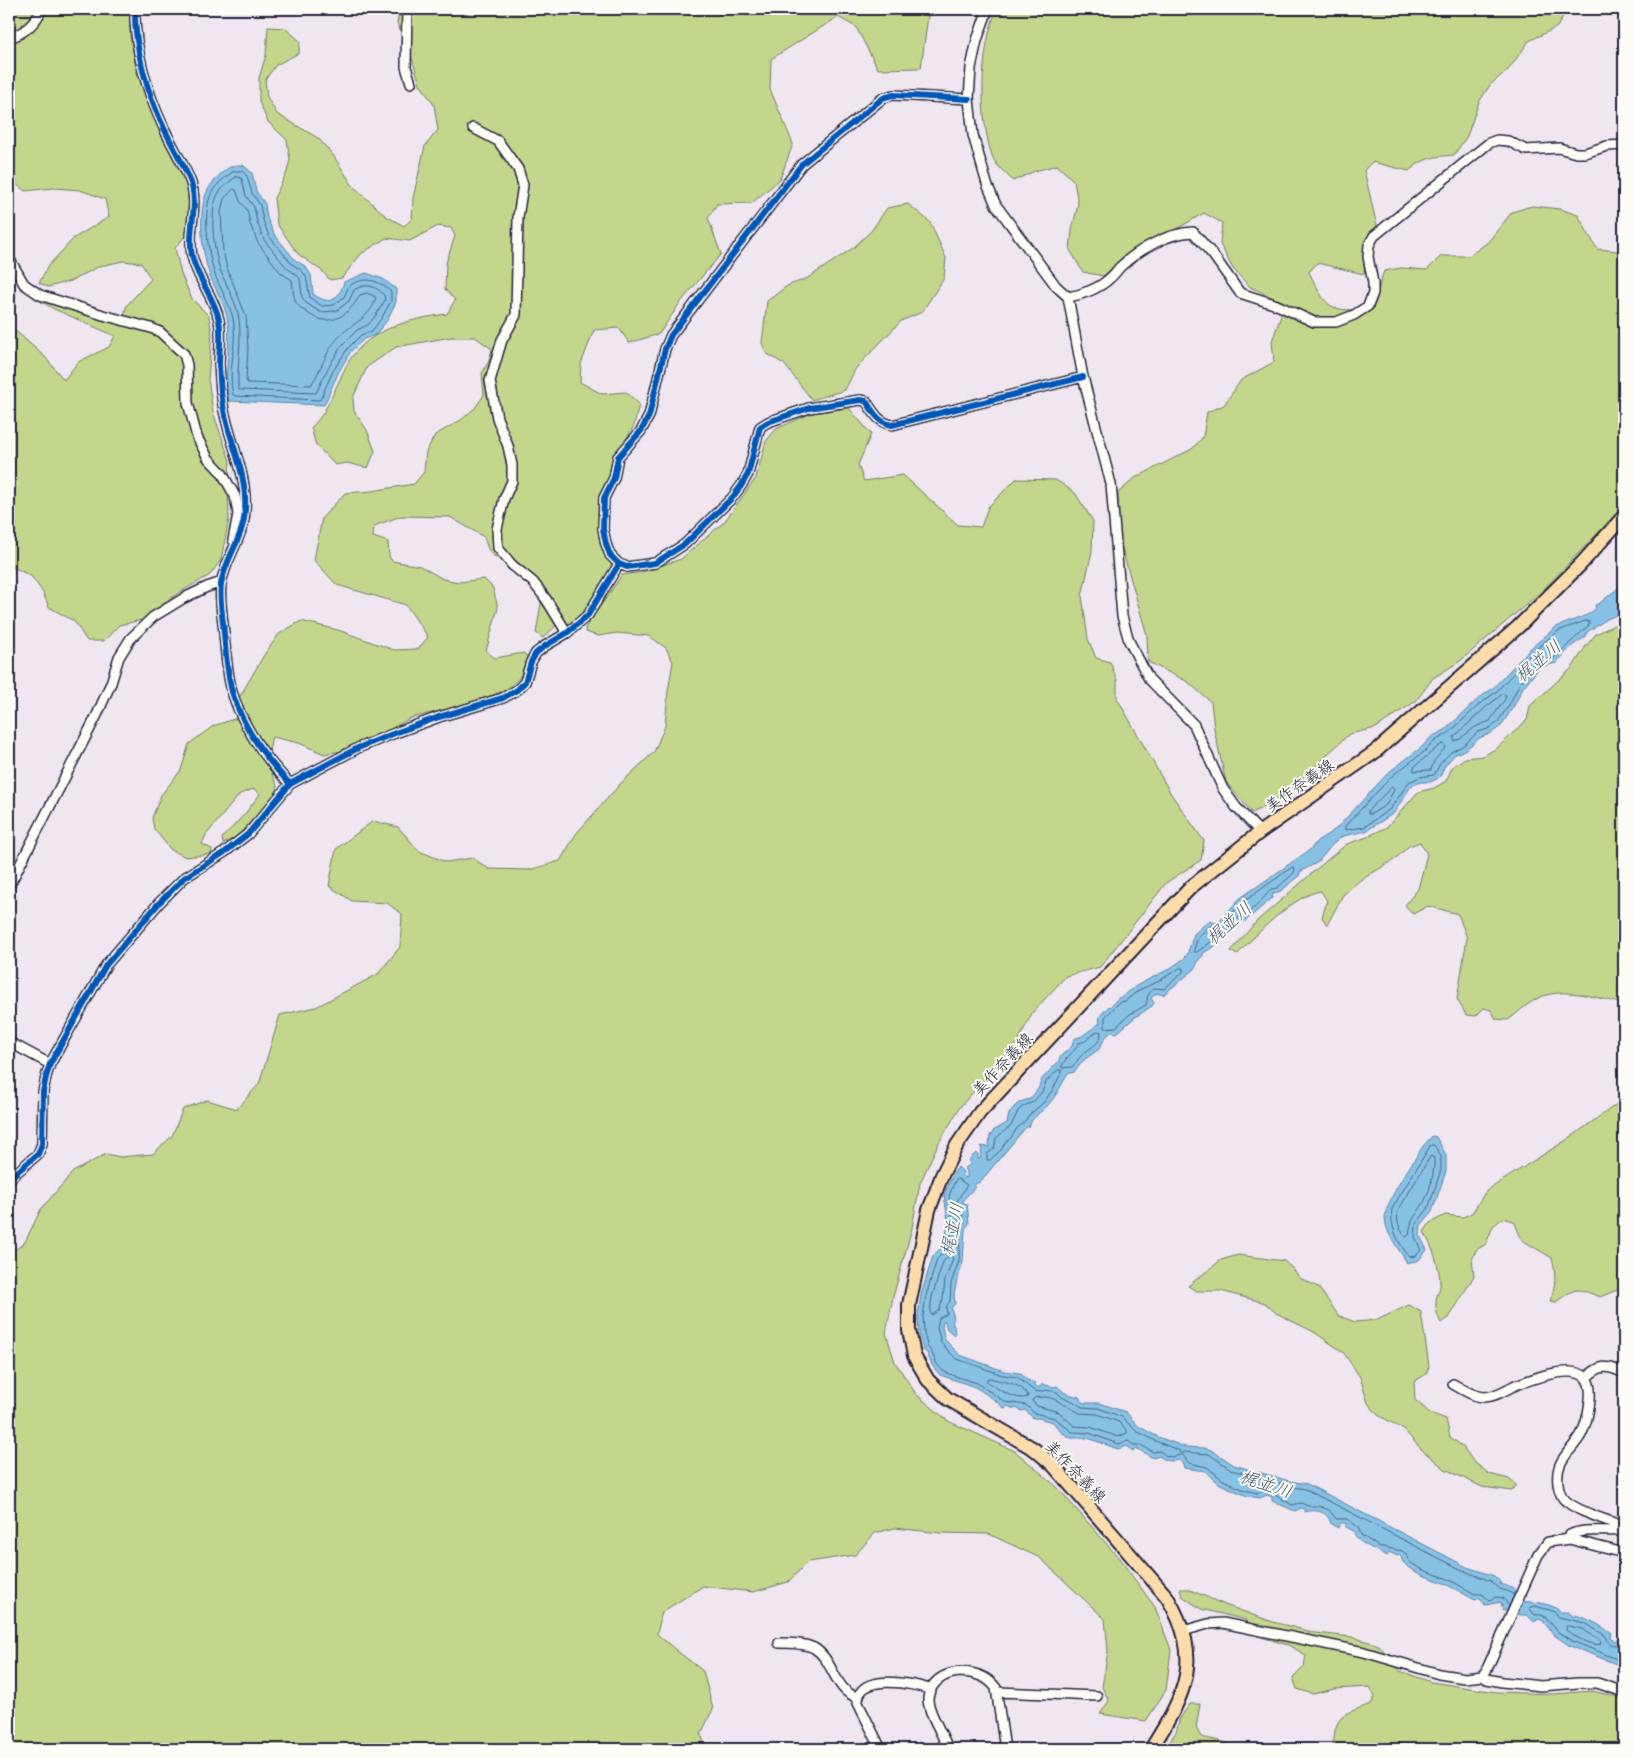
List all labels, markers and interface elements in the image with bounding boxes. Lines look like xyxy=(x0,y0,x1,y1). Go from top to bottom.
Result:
water label: 梶並川 xyxy=(1510,635,1566,688)
street label: 美作奈義線 xyxy=(1261,755,1338,817)
water label: 梶並川 xyxy=(1202,897,1257,950)
street label: 美作奈義線 xyxy=(968,1029,1037,1101)
water label: 梶並川 xyxy=(936,1200,969,1258)
street label: 美作奈義線 xyxy=(1040,1436,1110,1507)
water label: 梶並川 xyxy=(1237,1465,1295,1504)

